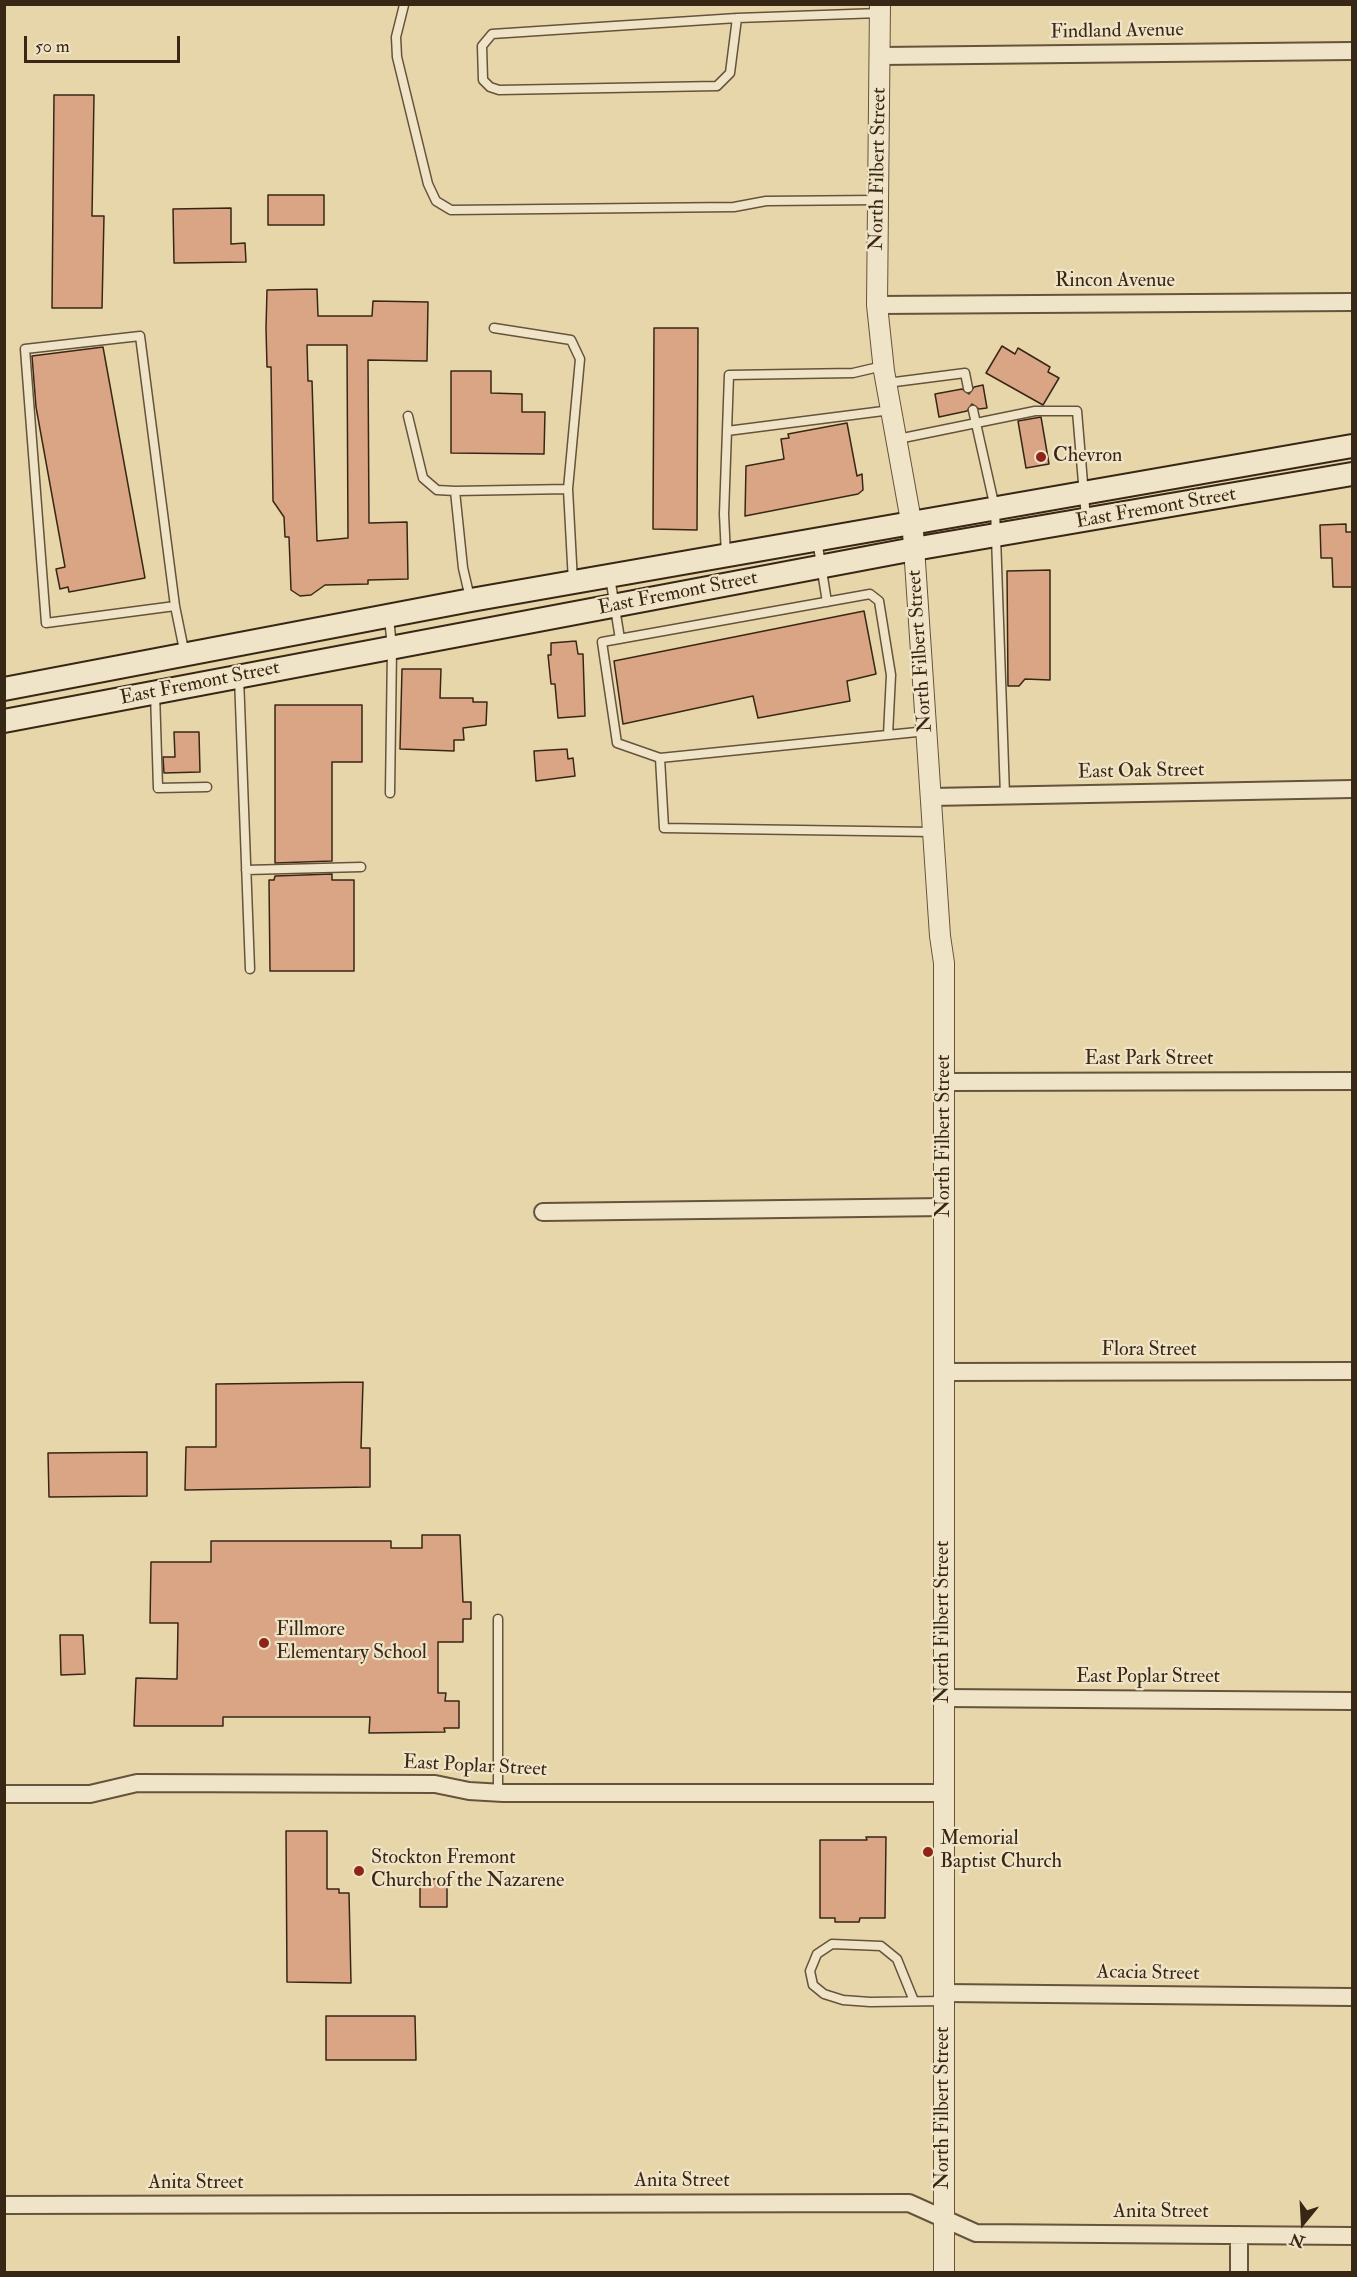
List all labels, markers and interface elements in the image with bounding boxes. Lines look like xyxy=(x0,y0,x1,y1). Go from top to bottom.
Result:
street label: Findland Avenue xyxy=(1050,19,1184,45)
scale bar xyxy=(27,24,183,62)
text: 50 m xyxy=(35,35,70,58)
street label: North Filbert Street xyxy=(866,87,892,251)
street label: Rincon Avenue xyxy=(1055,270,1175,294)
place label: Chevron xyxy=(1053,445,1122,469)
marker: Chevron xyxy=(1034,450,1048,464)
street label: East Fremont Street xyxy=(1074,483,1238,535)
street label: East Fremont Street xyxy=(596,567,760,621)
street label: North Filbert Street xyxy=(903,569,939,733)
street label: East Fremont Street xyxy=(118,657,282,711)
street label: East Oak Street xyxy=(1077,759,1205,785)
street label: East Park Street xyxy=(1085,1048,1213,1072)
street label: North Filbert Street xyxy=(933,1055,957,1217)
street label: Flora Street xyxy=(1101,1339,1197,1363)
street label: North Filbert Street xyxy=(932,1541,956,1703)
place label: Fillmore Elementary School xyxy=(276,1619,427,1666)
marker: Fillmore Elementary School xyxy=(257,1636,271,1650)
street label: East Poplar Street xyxy=(1076,1666,1220,1690)
street label: East Poplar Street xyxy=(402,1751,548,1783)
place label: Memorial Baptist Church xyxy=(940,1828,1062,1875)
marker: Memorial Baptist Church xyxy=(921,1845,935,1859)
place label: Stockton Fremont Church of the Nazarene xyxy=(371,1847,564,1894)
marker: Stockton Fremont Church of the Nazarene xyxy=(352,1864,366,1878)
street label: Acacia Street xyxy=(1096,1961,1200,1987)
street label: North Filbert Street xyxy=(932,2027,956,2189)
street label: Anita Street xyxy=(634,2170,730,2194)
street label: Anita Street xyxy=(148,2172,244,2196)
north arrow xyxy=(1273,2193,1333,2253)
street label: Anita Street xyxy=(1113,2201,1209,2225)
text: N xyxy=(1288,2228,1307,2252)

